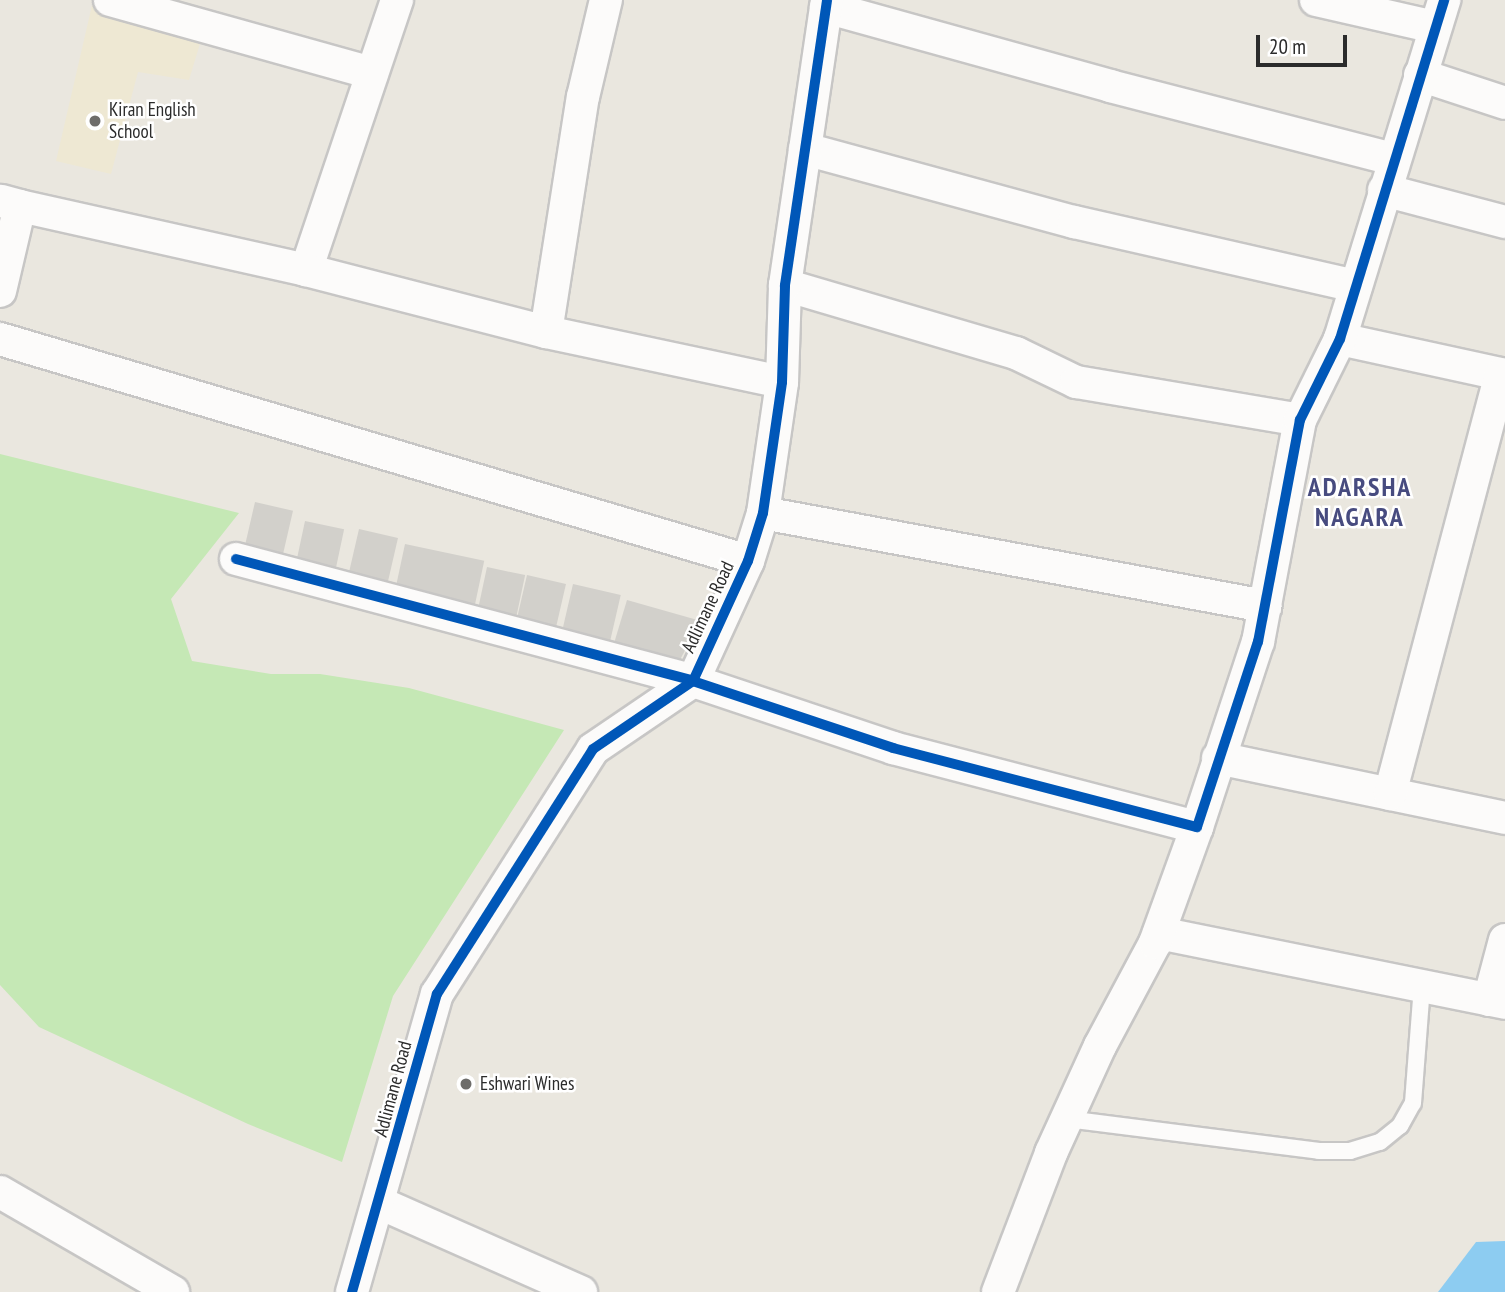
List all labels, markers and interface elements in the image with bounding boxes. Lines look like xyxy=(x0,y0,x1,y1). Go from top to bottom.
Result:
scale bar xyxy=(1260,21,1351,65)
text: 20 m xyxy=(1269,33,1306,60)
place label: Kiran English School xyxy=(109,99,196,143)
marker: Kiran English School xyxy=(87,113,103,129)
district label: ADARSHA NAGARA xyxy=(1309,471,1411,532)
street label: Adlimane Road xyxy=(677,558,739,656)
street label: Adlimane Road xyxy=(369,1039,417,1139)
place label: Eshwari Wines xyxy=(480,1073,575,1095)
marker: Eshwari Wines xyxy=(458,1076,474,1092)

